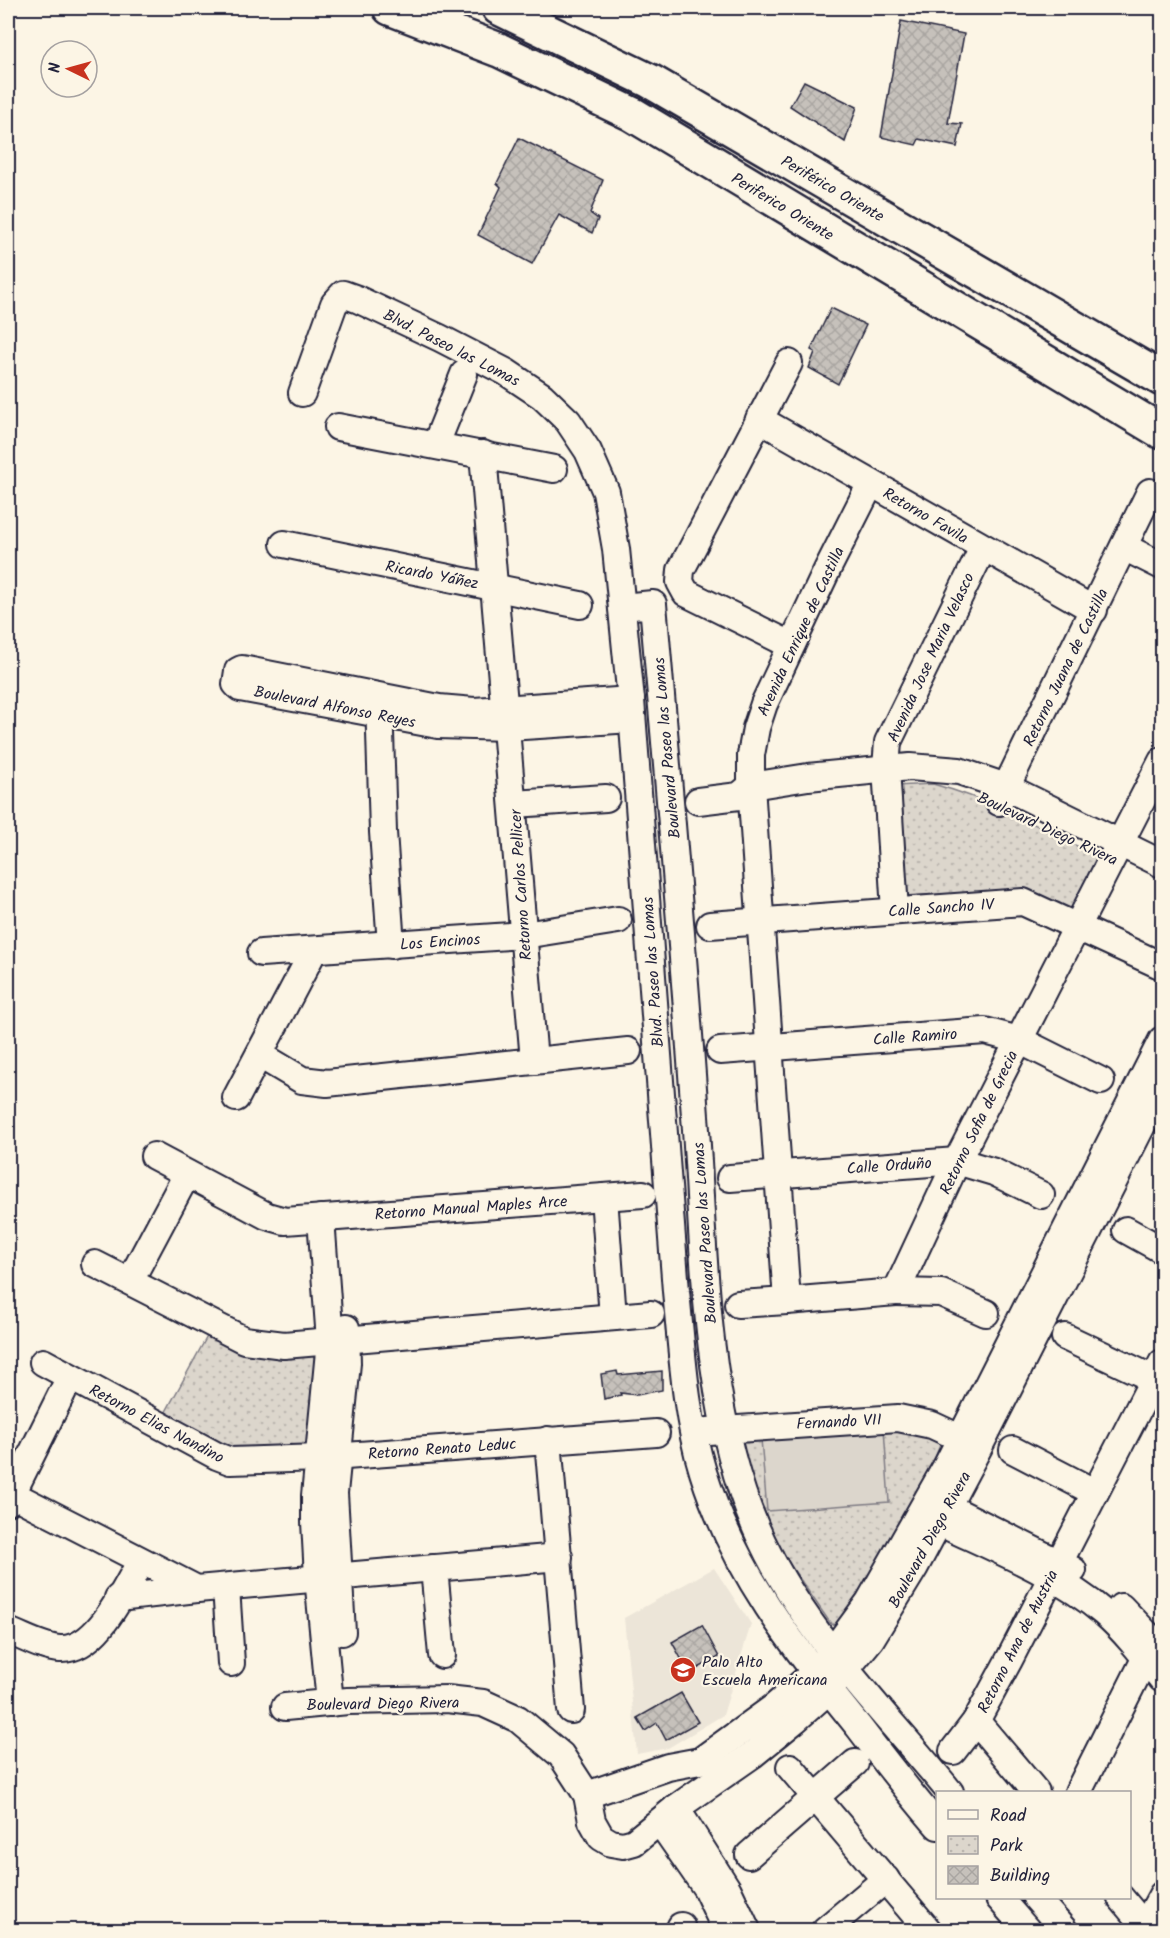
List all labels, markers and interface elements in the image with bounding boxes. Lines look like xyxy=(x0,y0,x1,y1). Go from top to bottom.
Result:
north arrow xyxy=(39,39,99,99)
text: N xyxy=(43,62,68,74)
street label: Periférico Oriente xyxy=(776,149,889,229)
street label: Periferico Oriente xyxy=(726,167,838,248)
street label: Blvd. Paseo las Lomas xyxy=(379,303,524,394)
street label: Retorno Favila xyxy=(878,482,973,551)
street label: Avenida Enrique de Castilla xyxy=(751,543,852,721)
street label: Ricardo Yáñez xyxy=(383,554,480,597)
street label: Avenida Jose Maria Velasco xyxy=(881,569,982,747)
street label: Retorno Juana de Castilla xyxy=(1017,584,1116,751)
street label: Boulevard Paseo las Lomas xyxy=(647,656,688,840)
street label: Boulevard Alfonso Reyes xyxy=(252,680,418,735)
street label: Boulevard Diego Rivera xyxy=(973,786,1122,873)
street label: Retorno Carlos Pellicer xyxy=(504,807,539,961)
street label: Calle Sancho IV xyxy=(887,892,996,925)
street label: Blvd. Paseo las Lomas xyxy=(636,896,671,1048)
street label: Los Encinos xyxy=(399,927,481,958)
street label: Calle Ramiro xyxy=(872,1022,958,1053)
street label: Retorno Sofia de Grecia xyxy=(934,1046,1025,1199)
street label: Boulevard Paseo las Lomas xyxy=(687,1141,724,1324)
street label: Calle Orduño xyxy=(846,1151,932,1182)
street label: Retorno Manual Maples Arce xyxy=(374,1189,568,1228)
street label: Retorno Elias Nandino xyxy=(84,1378,228,1471)
street label: Fernando VII xyxy=(796,1408,882,1437)
street label: Retorno Renato Leduc xyxy=(367,1432,517,1467)
street label: Boulevard Diego Rivera xyxy=(882,1467,978,1613)
street label: Retorno Ana de Austria xyxy=(971,1565,1065,1718)
place label: Palo Alto Escuela Americana xyxy=(702,1650,827,1693)
school or university icon: Palo Alto Escuela Americana xyxy=(668,1655,698,1685)
street label: Boulevard Diego Rivera xyxy=(306,1691,460,1718)
legend xyxy=(936,1791,1131,1899)
text: Road xyxy=(990,1802,1027,1831)
text: Park xyxy=(990,1832,1023,1861)
text: Building xyxy=(990,1862,1050,1891)

